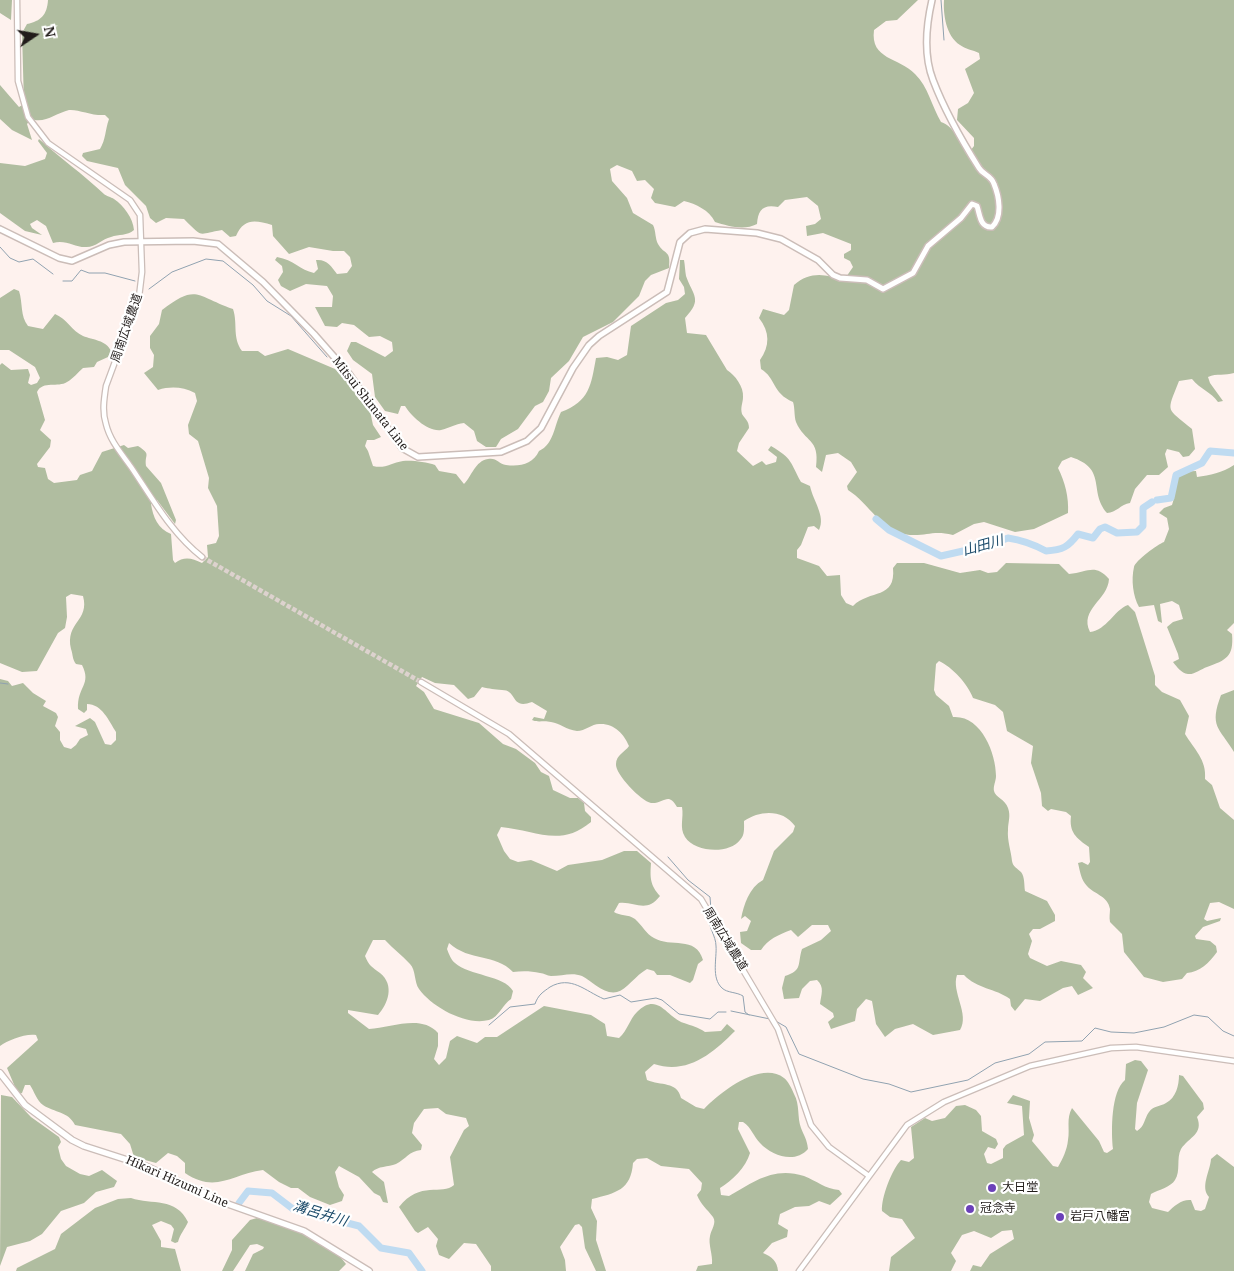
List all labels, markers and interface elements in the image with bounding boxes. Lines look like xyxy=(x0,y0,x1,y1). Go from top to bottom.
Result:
north arrow xyxy=(10,10,60,60)
text: N xyxy=(40,24,61,39)
street label: 周南広域農道 xyxy=(108,292,146,364)
street label: Mitsui Shimata Line xyxy=(329,354,411,454)
water label: 山田川 xyxy=(960,532,1006,560)
street label: 周南広域農道 xyxy=(700,905,750,973)
street label: Hikari Hizumi Line xyxy=(124,1153,230,1211)
place label: 大日堂 xyxy=(1002,1181,1038,1195)
marker: 大日堂 xyxy=(986,1182,998,1194)
water label: 溝呂井川 xyxy=(291,1198,349,1230)
place label: 冠念寺 xyxy=(980,1202,1016,1216)
marker: 冠念寺 xyxy=(964,1203,976,1215)
place label: 岩戸八幡宮 xyxy=(1070,1210,1130,1224)
marker: 岩戸八幡宮 xyxy=(1054,1211,1066,1223)

